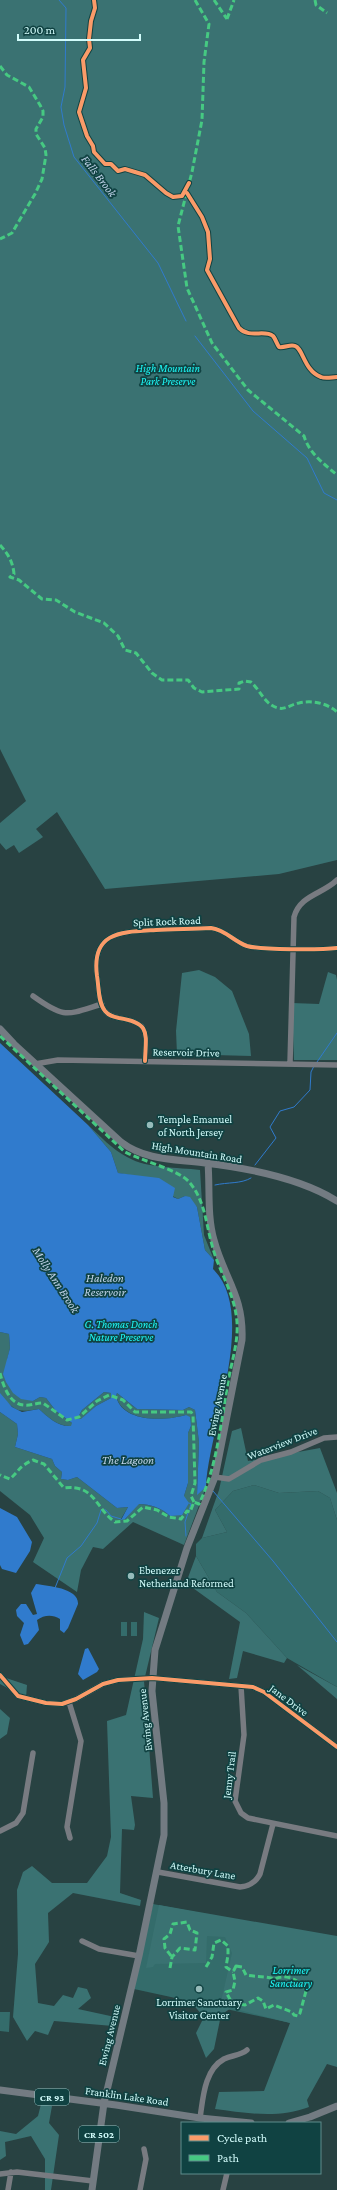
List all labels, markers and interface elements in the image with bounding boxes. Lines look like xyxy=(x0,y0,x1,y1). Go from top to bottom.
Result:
scale bar xyxy=(18,16,140,42)
text: 200 m xyxy=(24,23,56,37)
water label: Falls Brook xyxy=(78,152,120,200)
park label: High Mountain Park Preserve xyxy=(136,362,201,387)
street label: Split Rock Road xyxy=(133,914,201,929)
street label: Reservoir Drive xyxy=(152,1045,220,1059)
place label: Temple Emanuel of North Jersey xyxy=(158,1113,232,1139)
marker: Temple Emanuel of North Jersey xyxy=(145,1120,155,1130)
street label: High Mountain Road xyxy=(151,1139,243,1166)
water label: Molly Ann Brook xyxy=(29,1244,83,1316)
water label: Haledon Reservoir xyxy=(84,1271,126,1299)
park label: G. Thomas Donch Nature Preserve xyxy=(85,1318,157,1343)
street label: Ewing Avenue xyxy=(205,1373,230,1437)
street label: Waterview Drive xyxy=(245,1424,319,1462)
water label: The Lagoon xyxy=(102,1453,154,1467)
place label: Ebenezer Netherland Reformed xyxy=(139,1564,234,1589)
marker: Ebenezer Netherland Reformed xyxy=(126,1571,136,1581)
street label: Jane Drive xyxy=(266,1681,311,1719)
street label: Ewing Avenue xyxy=(136,1688,155,1752)
street label: Jenny Trail xyxy=(220,1751,239,1800)
street label: Atterbury Lane xyxy=(169,1858,237,1883)
park label: Lorrimer Sanctuary xyxy=(270,1964,313,1990)
marker: Lorrimer Sanctuary Visitor Center xyxy=(194,1984,204,1994)
place label: Lorrimer Sanctuary Visitor Center xyxy=(156,1996,243,2021)
street label: Ewing Avenue xyxy=(96,2003,123,2067)
street label: Franklin Lake Road xyxy=(85,2084,170,2108)
road number: CR 93 xyxy=(35,2089,69,2105)
legend xyxy=(181,2122,321,2174)
road number: CR 502 xyxy=(79,2126,119,2142)
text: Cycle path xyxy=(217,2131,268,2145)
text: Path xyxy=(217,2151,239,2165)

